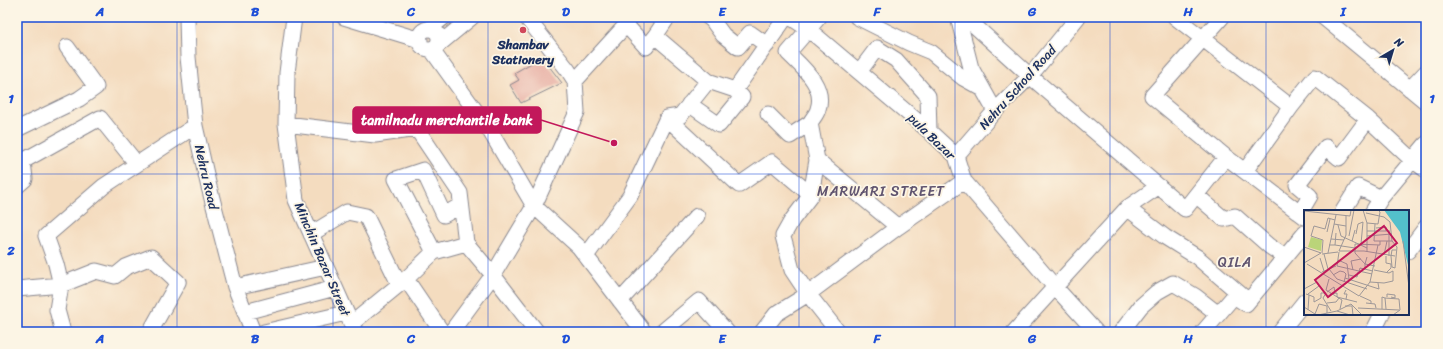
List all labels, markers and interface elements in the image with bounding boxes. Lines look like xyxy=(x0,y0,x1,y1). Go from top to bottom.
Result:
text: A xyxy=(95,0,104,23)
text: B xyxy=(251,0,260,23)
text: C xyxy=(406,0,416,23)
text: D xyxy=(562,0,570,23)
text: E xyxy=(718,0,727,23)
text: F xyxy=(872,0,881,23)
text: G xyxy=(1027,0,1037,23)
text: H xyxy=(1182,0,1193,23)
text: I xyxy=(1339,0,1347,23)
marker: Shambav Stationery xyxy=(518,25,528,35)
north arrow xyxy=(1373,30,1413,70)
text: N xyxy=(1389,32,1408,53)
place label: Shambav Stationery xyxy=(491,33,555,71)
street label: Nehru School Road xyxy=(973,39,1063,135)
text: 1 xyxy=(8,87,14,110)
text: 1 xyxy=(1429,87,1435,110)
street label: pula Bazar xyxy=(901,106,962,166)
callout: tamilnadu merchantile bank xyxy=(353,107,541,133)
text: tamilnadu merchantile bank xyxy=(361,108,534,133)
street label: Nehru Road xyxy=(188,142,225,213)
district label: MARWARI STREET xyxy=(817,179,945,204)
street label: Minchin Bazar Street xyxy=(288,199,357,321)
inset map xyxy=(1304,210,1409,315)
text: 2 xyxy=(6,239,15,262)
text: 2 xyxy=(1427,239,1436,262)
district label: QILA xyxy=(1218,250,1252,275)
text: A xyxy=(95,327,104,349)
text: B xyxy=(251,327,260,349)
text: C xyxy=(406,327,416,349)
text: D xyxy=(562,327,570,349)
text: E xyxy=(718,327,727,349)
text: F xyxy=(872,327,881,349)
text: G xyxy=(1027,327,1037,349)
text: H xyxy=(1182,327,1193,349)
text: I xyxy=(1339,327,1347,349)

